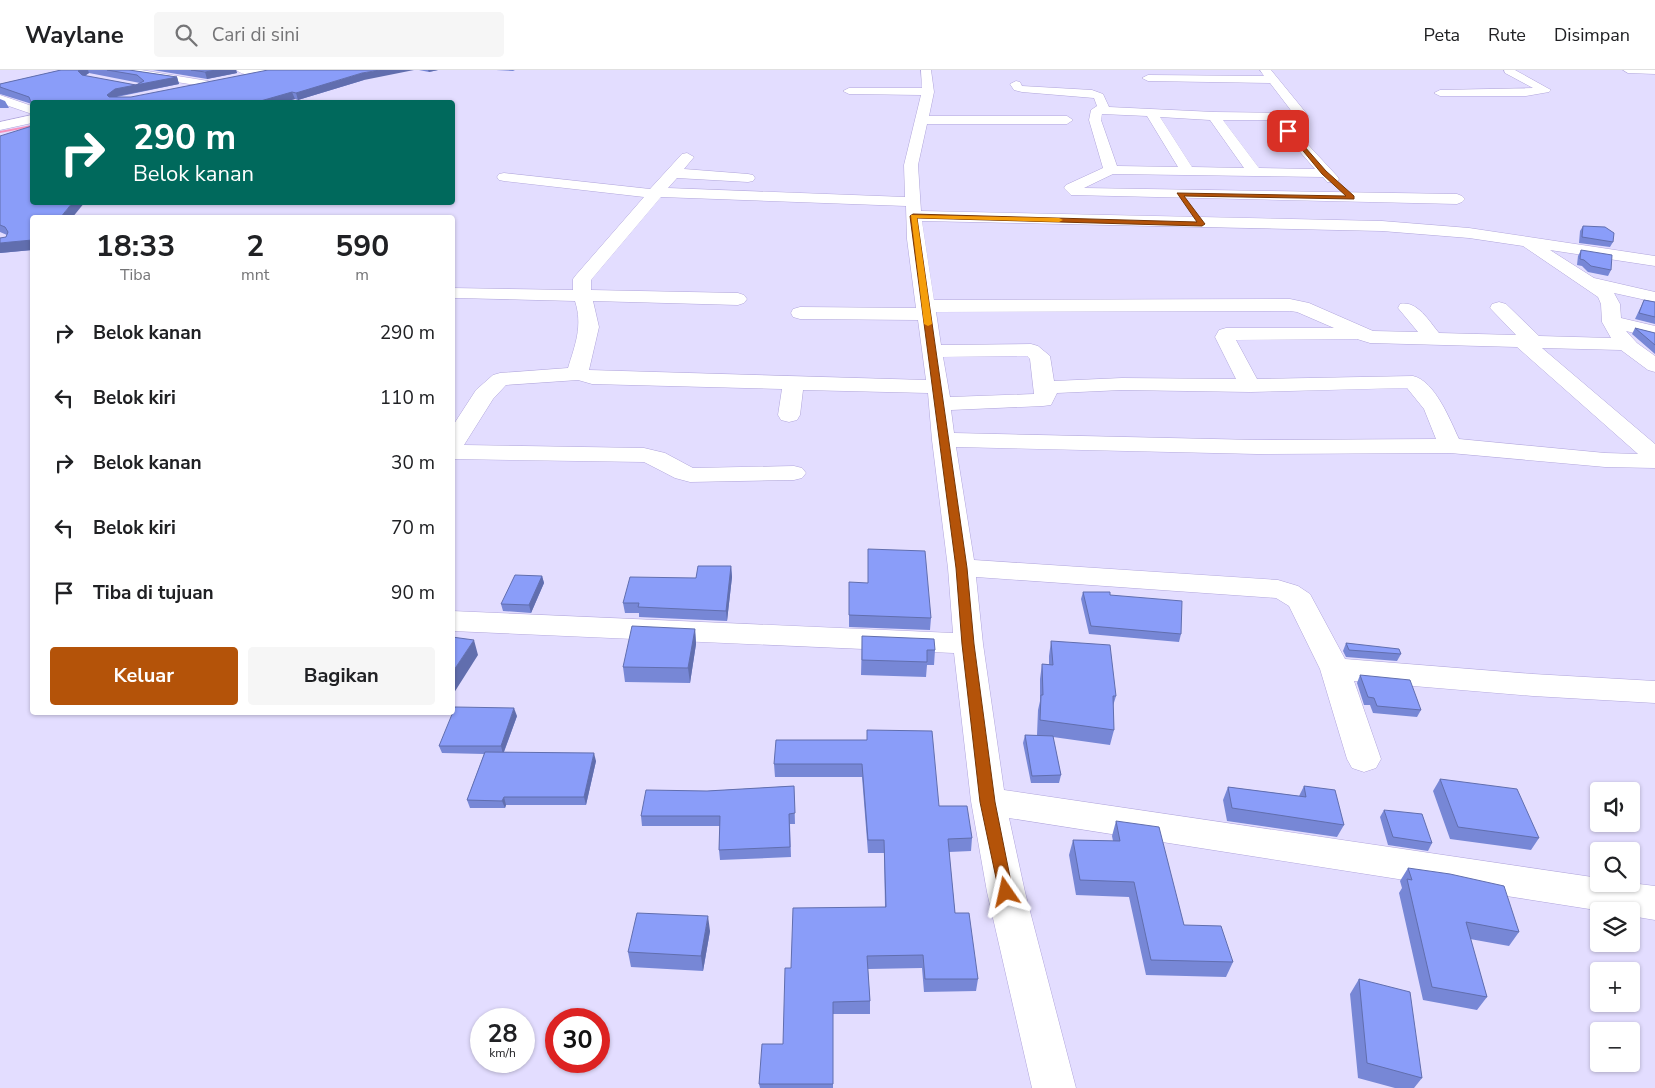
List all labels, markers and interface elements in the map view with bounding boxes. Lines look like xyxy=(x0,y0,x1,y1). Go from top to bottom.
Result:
search box xyxy=(154,12,504,57)
text: Waylane xyxy=(25,19,124,51)
icon: search xyxy=(172,21,200,49)
text: Cari di sini xyxy=(212,22,300,48)
text: Peta xyxy=(1424,23,1460,47)
text: Rute xyxy=(1488,23,1526,47)
text: Disimpan xyxy=(1554,23,1630,47)
pin xyxy=(1267,110,1309,152)
text: 290 m xyxy=(133,114,236,161)
icon: arrive xyxy=(1274,117,1302,145)
icon: right xyxy=(50,120,115,185)
text: Belok kanan xyxy=(133,159,254,189)
text: 18:33 xyxy=(96,226,175,267)
text: 2 xyxy=(246,226,264,267)
text: 590 xyxy=(335,226,389,267)
text: Tiba xyxy=(120,264,151,286)
text: mnt xyxy=(241,264,269,286)
text: m xyxy=(355,264,369,286)
icon: right xyxy=(50,319,78,347)
text: Belok kanan xyxy=(93,320,202,346)
text: 290 m xyxy=(380,320,435,346)
icon: left xyxy=(50,384,78,412)
text: Belok kiri xyxy=(93,385,176,411)
text: 110 m xyxy=(380,385,435,411)
icon: right xyxy=(50,449,78,477)
text: Belok kanan xyxy=(93,450,202,476)
text: 30 m xyxy=(391,450,435,476)
icon: left xyxy=(50,514,78,542)
text: Belok kiri xyxy=(93,515,176,541)
text: 70 m xyxy=(391,515,435,541)
icon: arrive xyxy=(50,579,78,607)
text: Tiba di tujuan xyxy=(93,580,214,606)
text: 90 m xyxy=(391,580,435,606)
button: Keluar xyxy=(50,647,238,705)
button: Bagikan xyxy=(248,647,435,705)
map controls xyxy=(1590,782,1640,1072)
button: sound xyxy=(1590,782,1640,832)
button: search xyxy=(1590,842,1640,892)
position arrow xyxy=(979,865,1031,917)
button: layers xyxy=(1590,902,1640,952)
button: + xyxy=(1590,962,1640,1012)
speed limit sign: 30 xyxy=(545,1008,610,1073)
text: 28 xyxy=(487,1017,518,1051)
button: − xyxy=(1590,1022,1640,1072)
text: km/h xyxy=(489,1045,516,1061)

